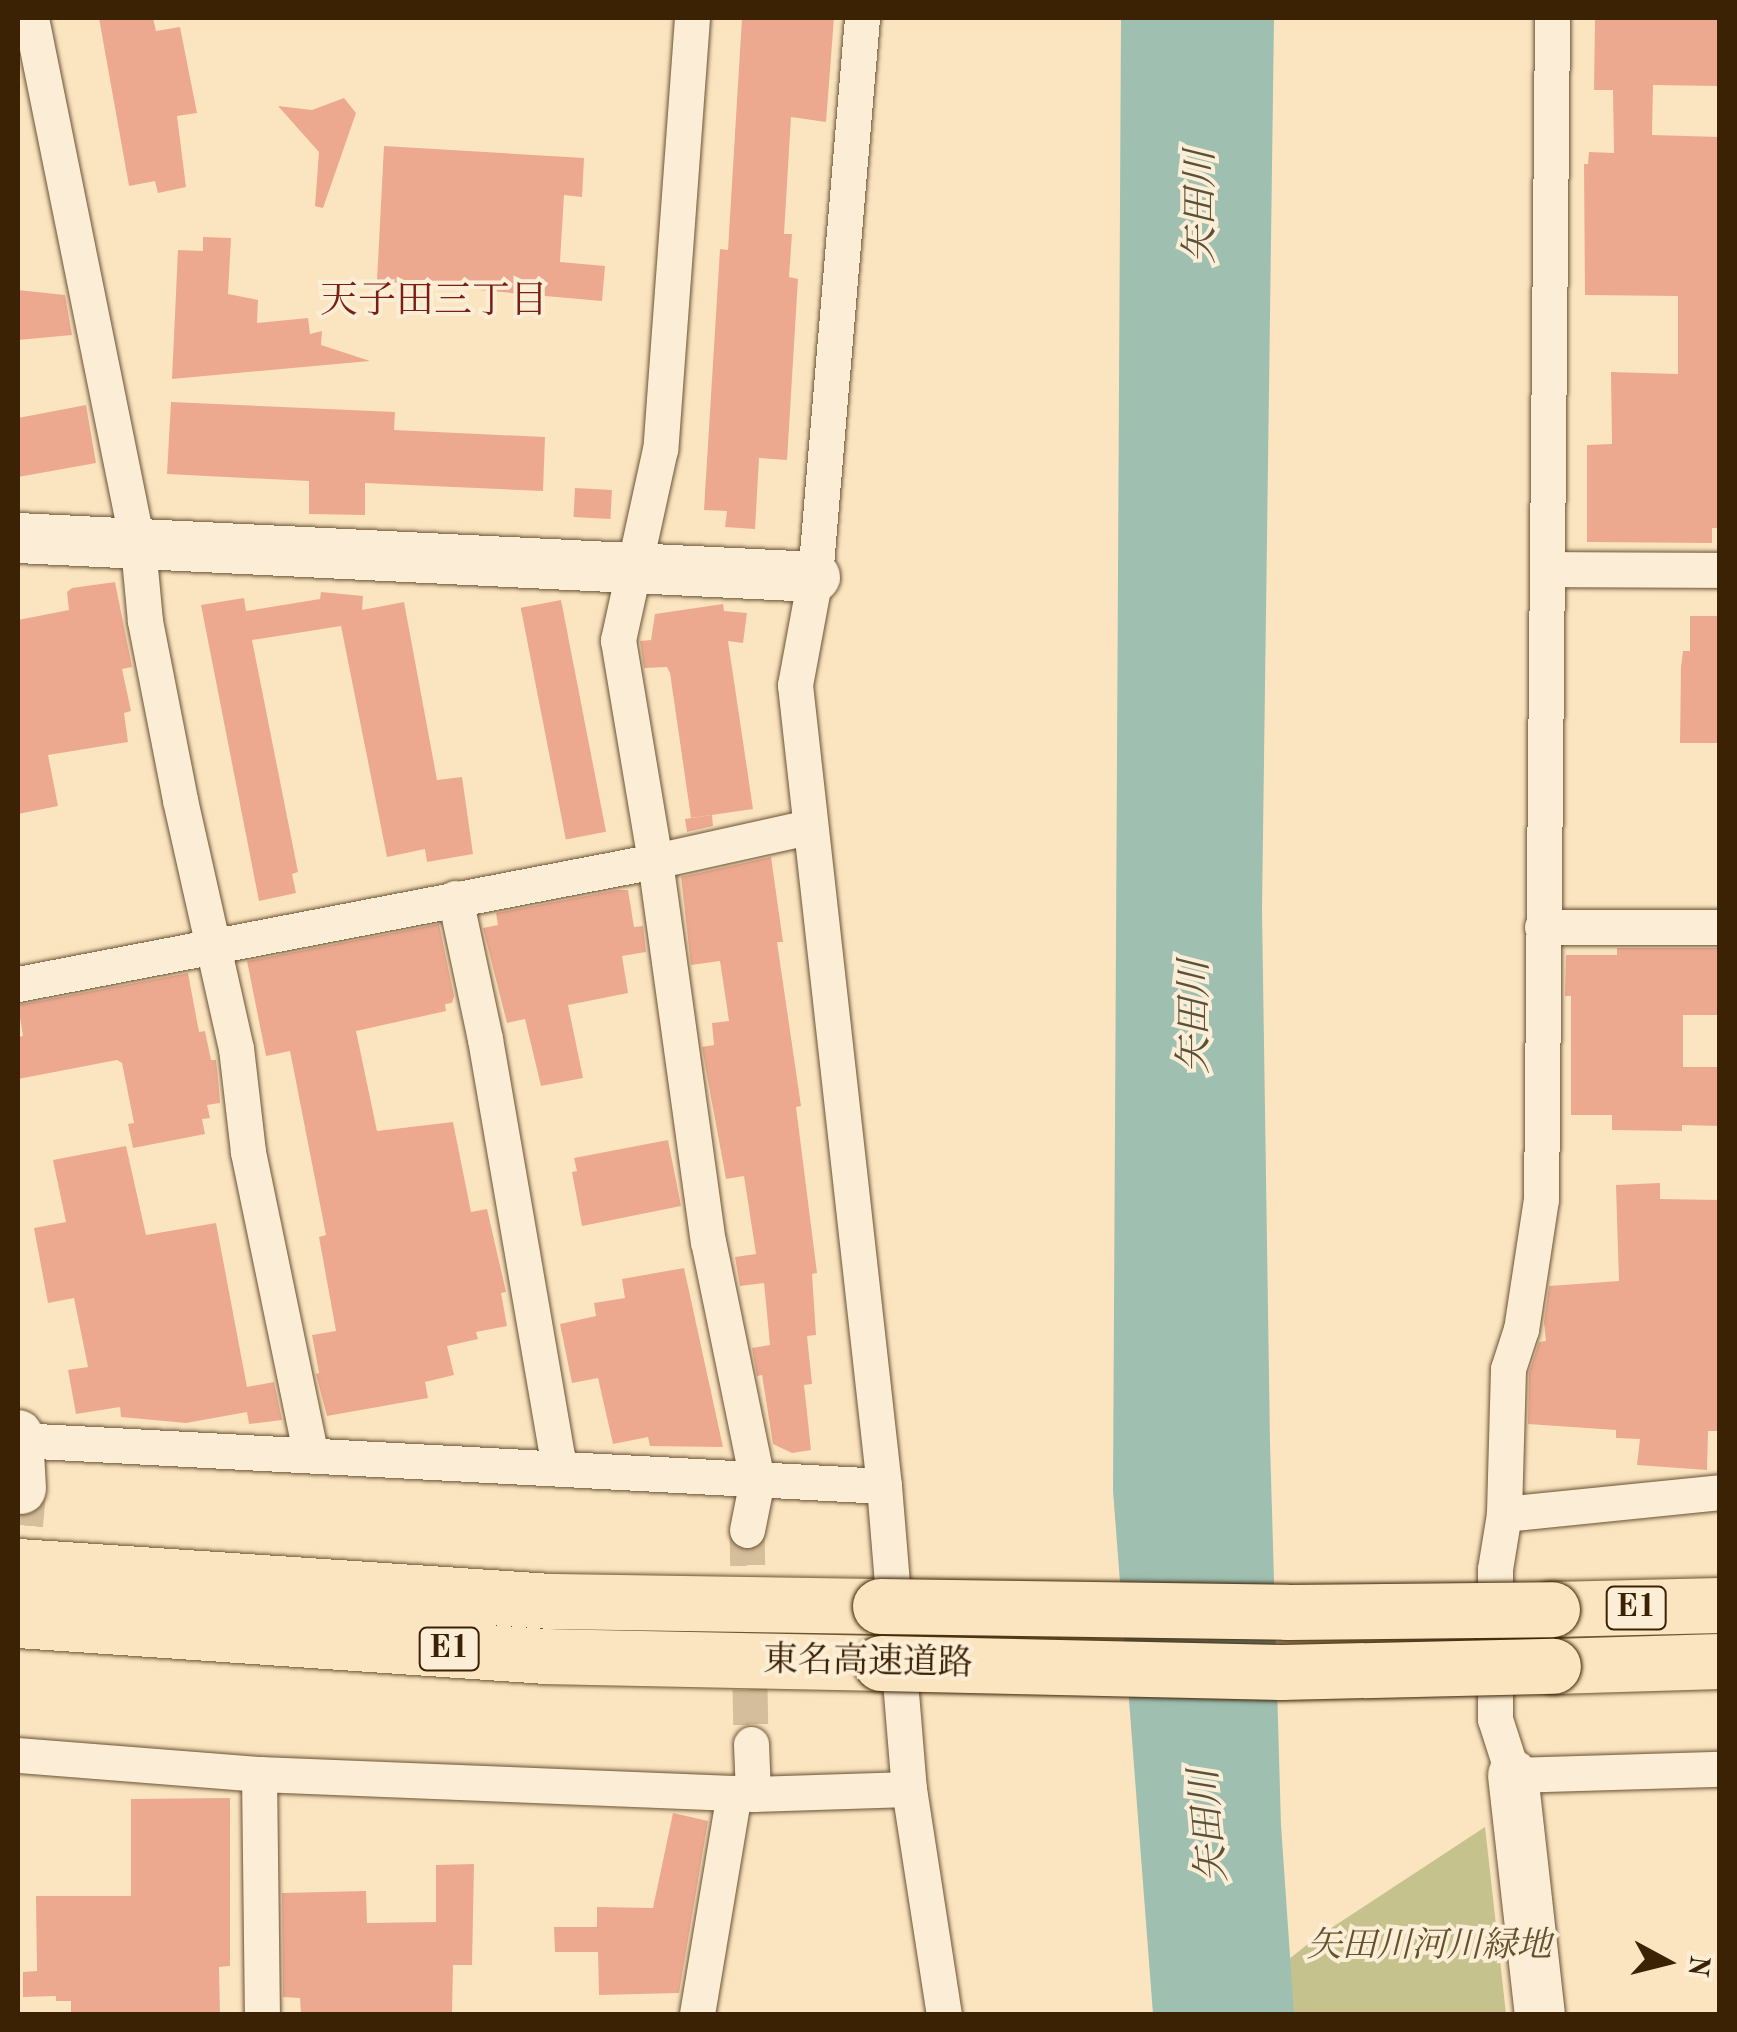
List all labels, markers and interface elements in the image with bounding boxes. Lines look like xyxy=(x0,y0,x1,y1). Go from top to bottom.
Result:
water label: 矢田川 xyxy=(1180,150,1226,264)
district label: 天子田三丁目 xyxy=(320,280,548,326)
water label: 矢田川 xyxy=(1174,960,1220,1074)
road number: E1 xyxy=(1604,1581,1668,1635)
road number: E1 xyxy=(416,1622,482,1676)
street label: 東名高速道路 xyxy=(763,1640,973,1686)
water label: 矢田川 xyxy=(1183,1767,1239,1885)
north arrow xyxy=(1617,1912,1717,2012)
park label: 矢田川河川緑地 xyxy=(1307,1926,1551,1968)
text: N xyxy=(1682,1953,1712,1978)

